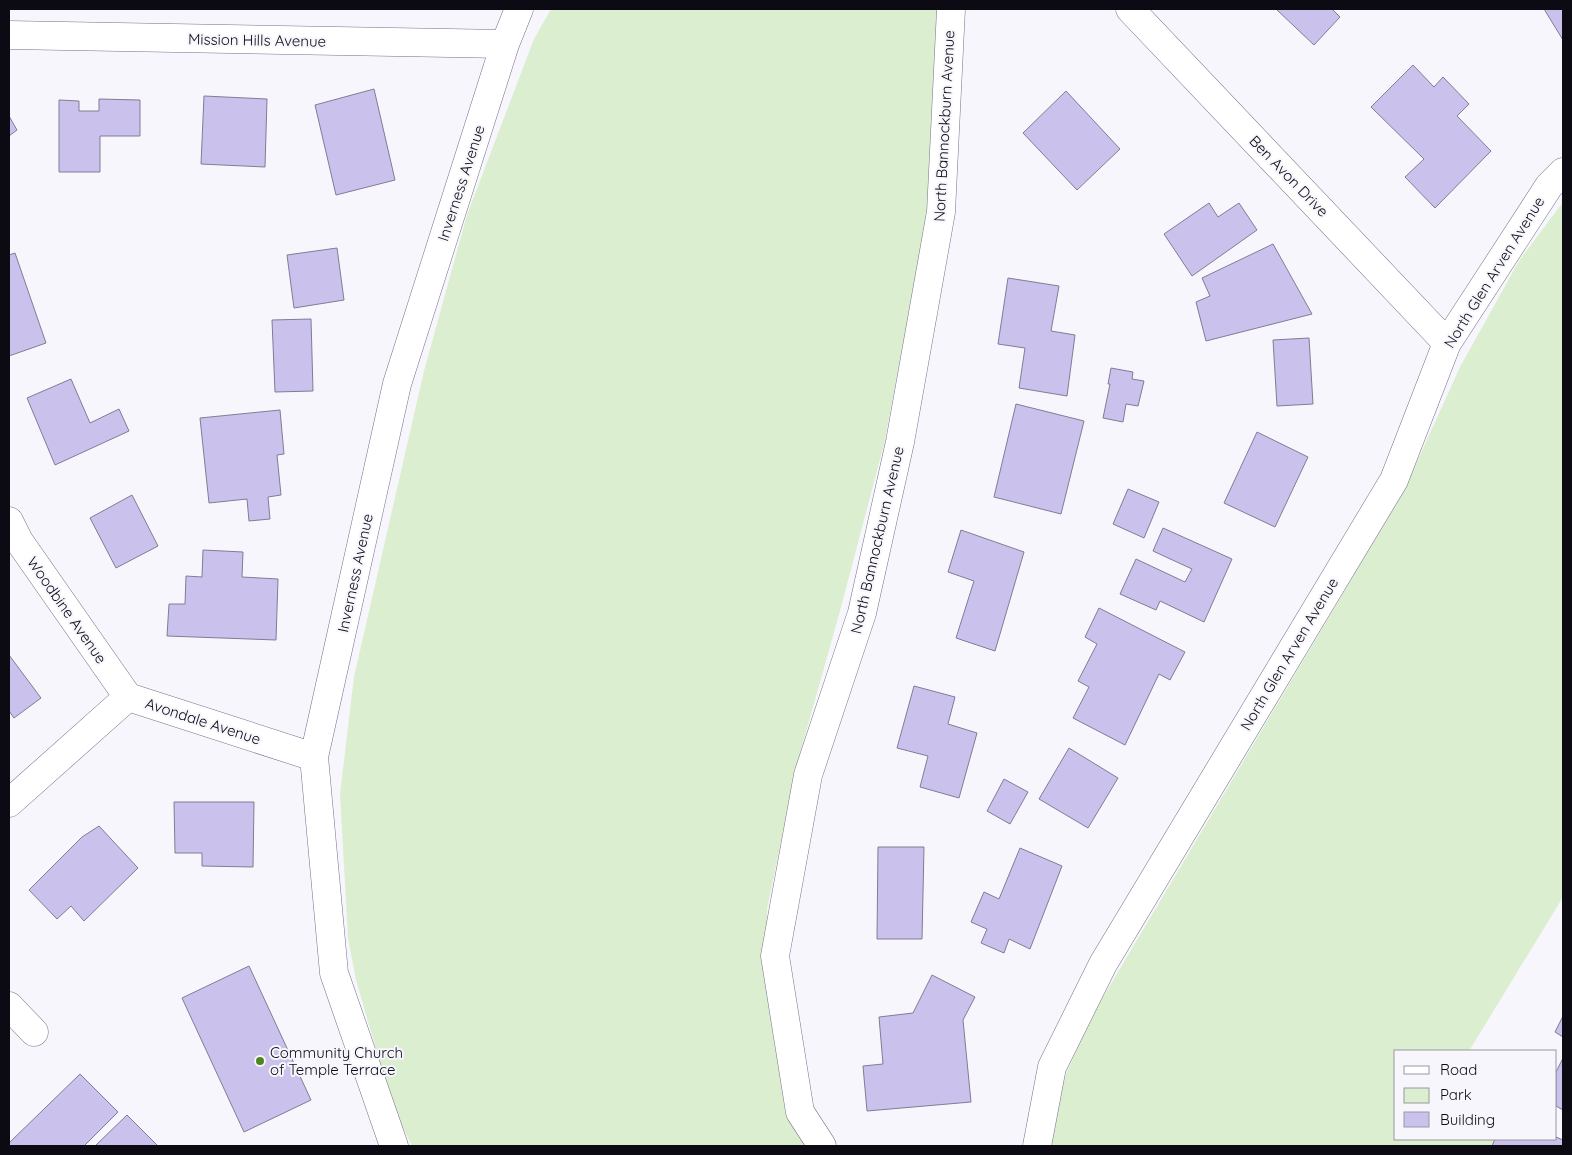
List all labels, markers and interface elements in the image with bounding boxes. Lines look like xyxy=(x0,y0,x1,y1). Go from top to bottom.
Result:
street label: Mission Hills Avenue xyxy=(188,29,326,51)
street label: North Bannockburn Avenue xyxy=(929,30,959,222)
street label: Inverness Avenue xyxy=(433,122,489,244)
street label: Ben Avon Drive xyxy=(1245,131,1333,221)
street label: North Glen Arven Avenue xyxy=(1440,193,1548,351)
street label: North Bannockburn Avenue xyxy=(846,444,908,636)
street label: Inverness Avenue xyxy=(333,512,377,634)
street label: Woodbine Avenue xyxy=(23,553,111,667)
street label: North Glen Arven Avenue xyxy=(1236,574,1342,734)
street label: Avondale Avenue xyxy=(143,693,263,749)
place label: Community Church of Temple Terrace xyxy=(270,1043,403,1079)
legend xyxy=(1394,1050,1557,1140)
marker: Community Church of Temple Terrace xyxy=(254,1055,266,1067)
text: Road xyxy=(1440,1060,1477,1079)
text: Park xyxy=(1440,1085,1472,1104)
text: Building xyxy=(1440,1110,1495,1129)

